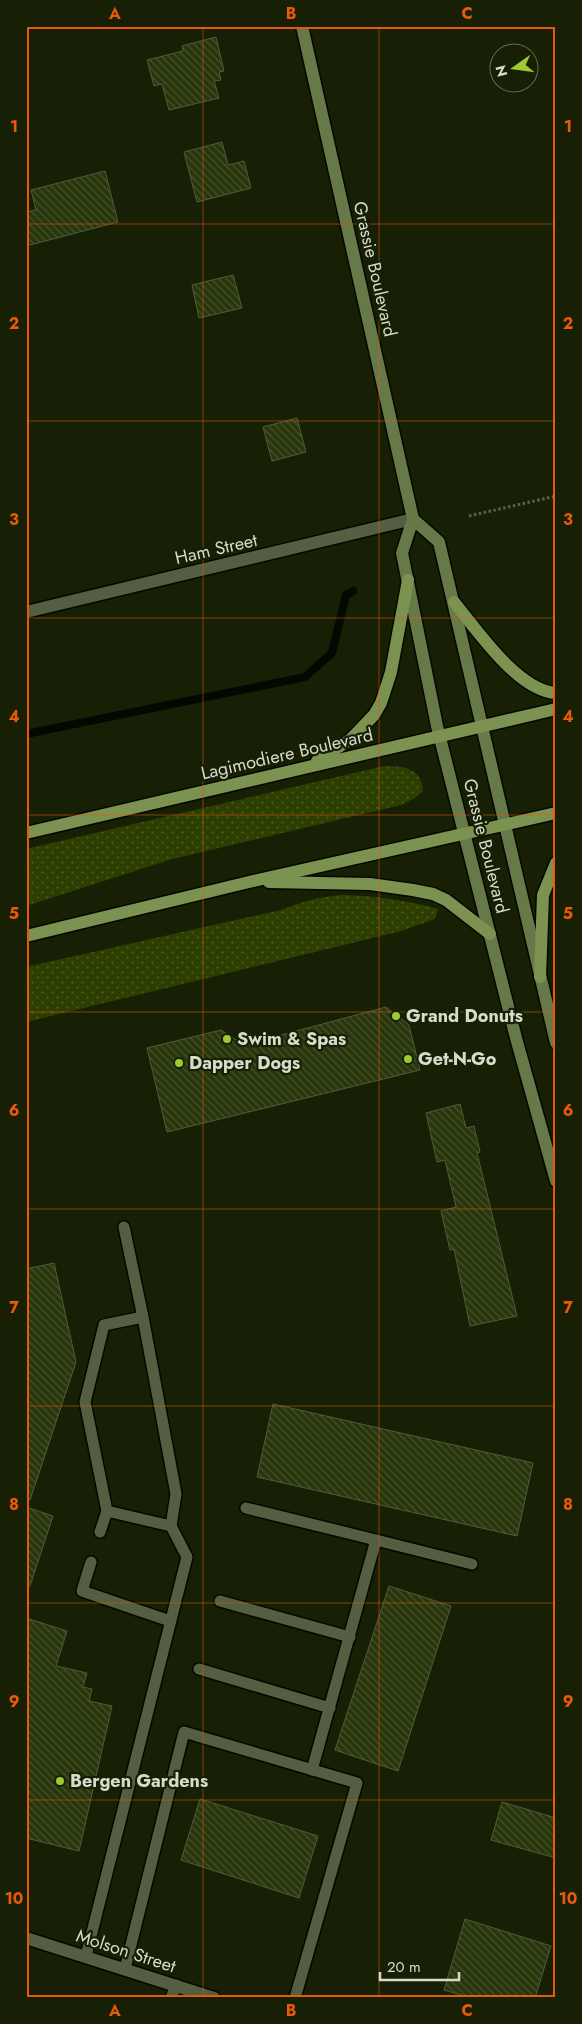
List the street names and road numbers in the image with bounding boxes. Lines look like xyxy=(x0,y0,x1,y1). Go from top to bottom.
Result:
street label: Grassie Boulevard xyxy=(347,199,403,339)
street label: Ham Street xyxy=(172,527,260,571)
street label: Lagimodiere Boulevard xyxy=(198,722,376,786)
street label: Grassie Boulevard xyxy=(457,776,515,916)
street label: Molson Street xyxy=(73,1923,180,1980)

